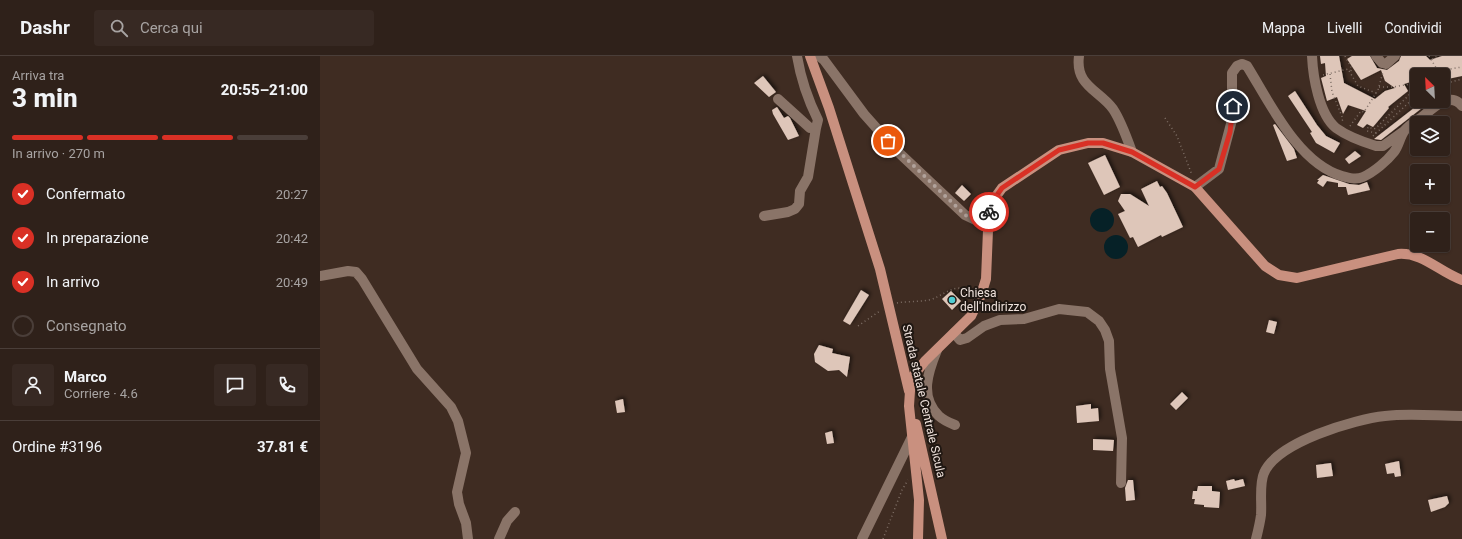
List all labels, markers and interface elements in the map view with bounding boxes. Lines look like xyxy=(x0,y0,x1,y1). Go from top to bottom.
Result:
search box xyxy=(94,10,374,46)
text: Dashr xyxy=(20,16,70,39)
icon: search xyxy=(108,17,130,39)
text: Cerca qui xyxy=(140,19,203,37)
text: Mappa xyxy=(1262,20,1305,36)
text: Livelli xyxy=(1327,20,1362,36)
text: Condividi xyxy=(1384,20,1442,36)
text: Arriva tra xyxy=(12,68,64,83)
north arrow xyxy=(1410,68,1450,108)
map controls xyxy=(1410,68,1450,252)
text: 20:55–21:00 xyxy=(221,81,308,99)
text: 3 min xyxy=(12,83,78,113)
pin xyxy=(1216,89,1250,123)
icon: home xyxy=(1222,95,1244,117)
button: layers xyxy=(1410,116,1450,156)
pin xyxy=(871,124,905,158)
icon: bag xyxy=(877,130,899,152)
text: In arrivo · 270 m xyxy=(12,146,105,161)
button: + xyxy=(1410,164,1450,204)
icon: check xyxy=(12,183,34,205)
text: Confermato xyxy=(46,185,125,203)
text: 20:27 xyxy=(276,187,308,202)
courier xyxy=(969,192,1009,232)
icon: bike xyxy=(978,201,1000,223)
button: − xyxy=(1410,212,1450,252)
icon: check xyxy=(12,227,34,249)
text: In preparazione xyxy=(46,229,149,247)
text: 20:42 xyxy=(276,231,308,246)
icon: check xyxy=(12,271,34,293)
text: In arrivo xyxy=(46,273,100,291)
text: 20:49 xyxy=(276,275,308,290)
place label: Chiesa dell'Indirizzo xyxy=(960,286,1026,314)
marker: Chiesa dell'Indirizzo xyxy=(947,295,957,305)
text: Consegnato xyxy=(46,317,126,335)
street label: Strada statale Centrale Sicula xyxy=(900,323,948,479)
button: person xyxy=(12,364,54,406)
button: chat xyxy=(214,364,256,406)
button: phone xyxy=(266,364,308,406)
text: Marco xyxy=(64,368,107,386)
text: Corriere · 4.6 xyxy=(64,386,138,401)
text: Ordine #3196 xyxy=(12,438,102,456)
text: 37.81 € xyxy=(257,438,308,456)

